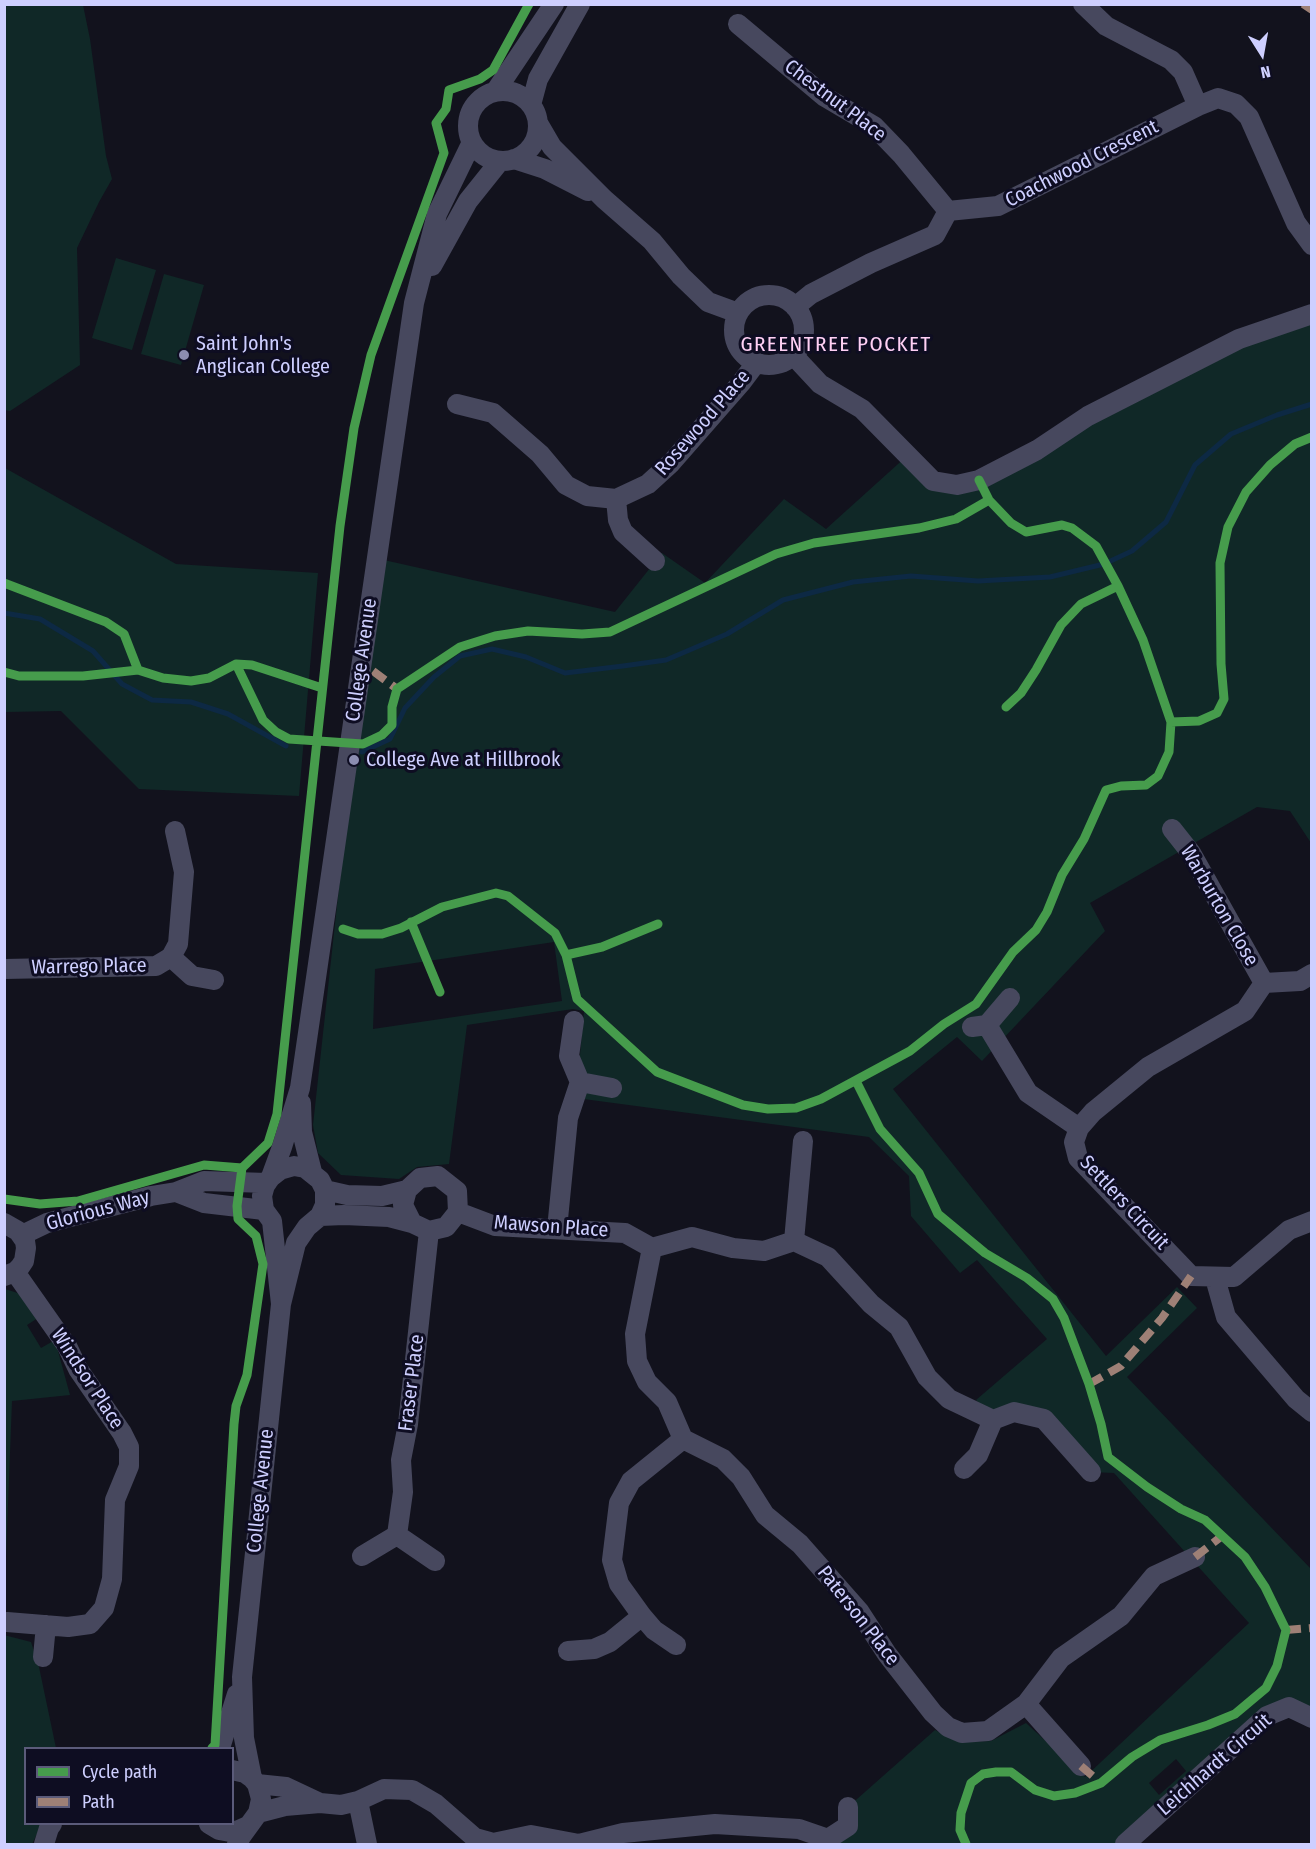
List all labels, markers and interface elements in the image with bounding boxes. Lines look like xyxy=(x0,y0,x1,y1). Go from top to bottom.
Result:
north arrow xyxy=(1232,24,1292,84)
street label: Chestnut Place xyxy=(779,55,891,147)
text: N xyxy=(1259,62,1272,82)
street label: Coachwood Crescent xyxy=(1002,115,1162,213)
place label: Saint John's Anglican College xyxy=(196,332,330,379)
district label: GREENTREE POCKET xyxy=(740,332,932,358)
marker: Saint John's Anglican College xyxy=(177,348,191,362)
street label: Rosewood Place xyxy=(651,365,755,481)
street label: College Avenue xyxy=(341,597,383,723)
place label: College Ave at Hillbrook xyxy=(366,748,560,772)
marker: College Ave at Hillbrook xyxy=(347,753,361,767)
street label: Warburton Close xyxy=(1175,841,1263,971)
street label: Warrego Place xyxy=(31,954,147,980)
street label: Settlers Circuit xyxy=(1074,1151,1174,1255)
street label: Glorious Way xyxy=(44,1186,152,1236)
street label: Mawson Place xyxy=(493,1211,609,1243)
street label: Windsor Place xyxy=(46,1324,128,1434)
street label: Fraser Place xyxy=(394,1333,430,1433)
street label: College Avenue xyxy=(243,1428,279,1554)
street label: Paterson Place xyxy=(812,1561,904,1671)
street label: Leichhardt Circuit xyxy=(1153,1709,1277,1821)
legend xyxy=(24,1747,234,1825)
text: Cycle path xyxy=(82,1761,157,1783)
text: Path xyxy=(82,1791,115,1813)

